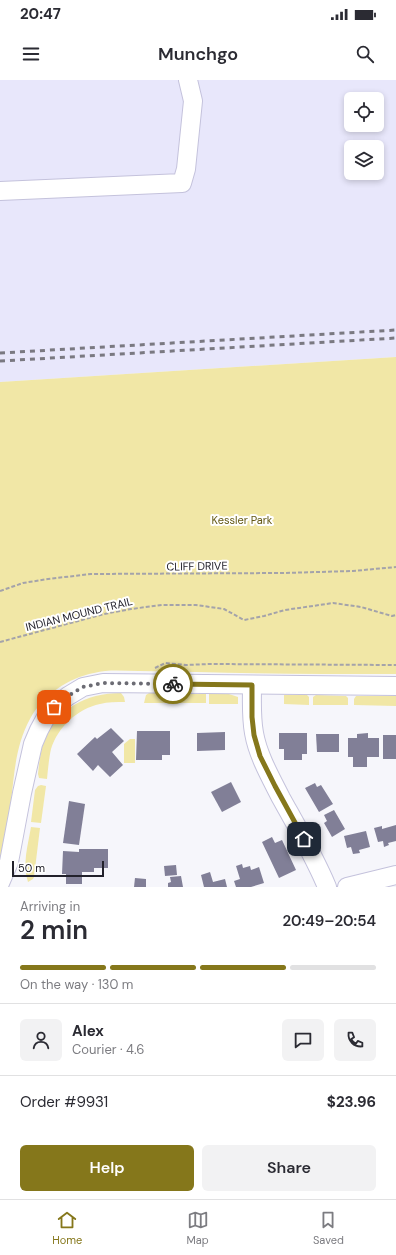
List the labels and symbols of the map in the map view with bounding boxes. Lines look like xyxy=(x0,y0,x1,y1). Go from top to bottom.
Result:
park label: Kessler Park xyxy=(212,513,273,527)
street label: CLIFF DRIVE xyxy=(166,558,228,574)
street label: INDIAN MOUND TRAIL xyxy=(24,594,134,634)
courier xyxy=(153,664,193,704)
pin xyxy=(37,690,71,724)
pin xyxy=(287,822,321,856)
scale bar xyxy=(12,859,104,878)

